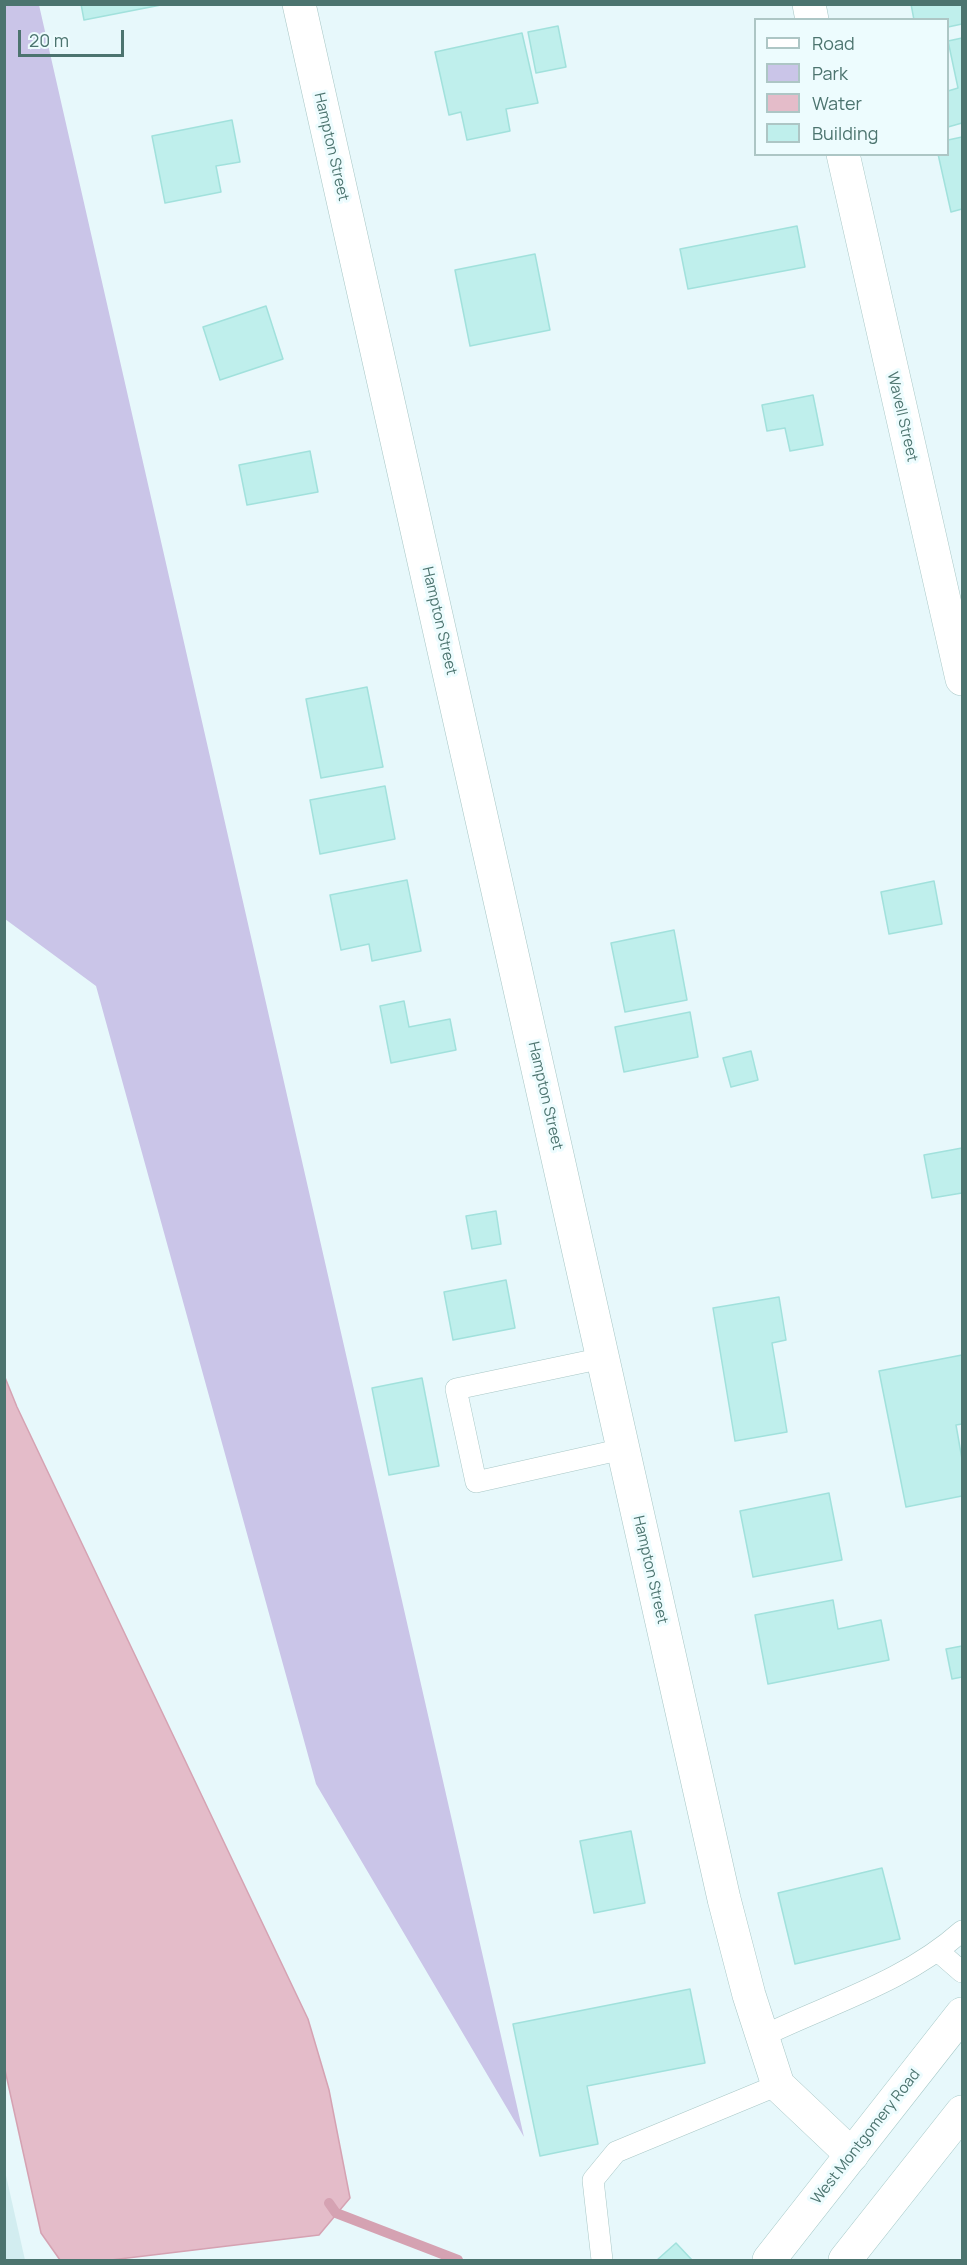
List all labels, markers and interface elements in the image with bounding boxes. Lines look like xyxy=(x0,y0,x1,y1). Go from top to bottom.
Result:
scale bar xyxy=(21,18,128,56)
legend xyxy=(754,18,949,156)
text: 20 m xyxy=(29,28,69,52)
text: Road xyxy=(812,31,855,55)
text: Park xyxy=(812,61,848,85)
street label: Hampton Street xyxy=(310,91,352,203)
text: Water xyxy=(812,91,862,115)
text: Building xyxy=(812,121,878,145)
street label: Wavell Street xyxy=(883,370,921,464)
street label: Hampton Street xyxy=(418,565,460,677)
street label: Hampton Street xyxy=(524,1040,566,1152)
street label: Hampton Street xyxy=(629,1514,671,1626)
street label: West Montgomery Road xyxy=(808,2066,924,2208)

